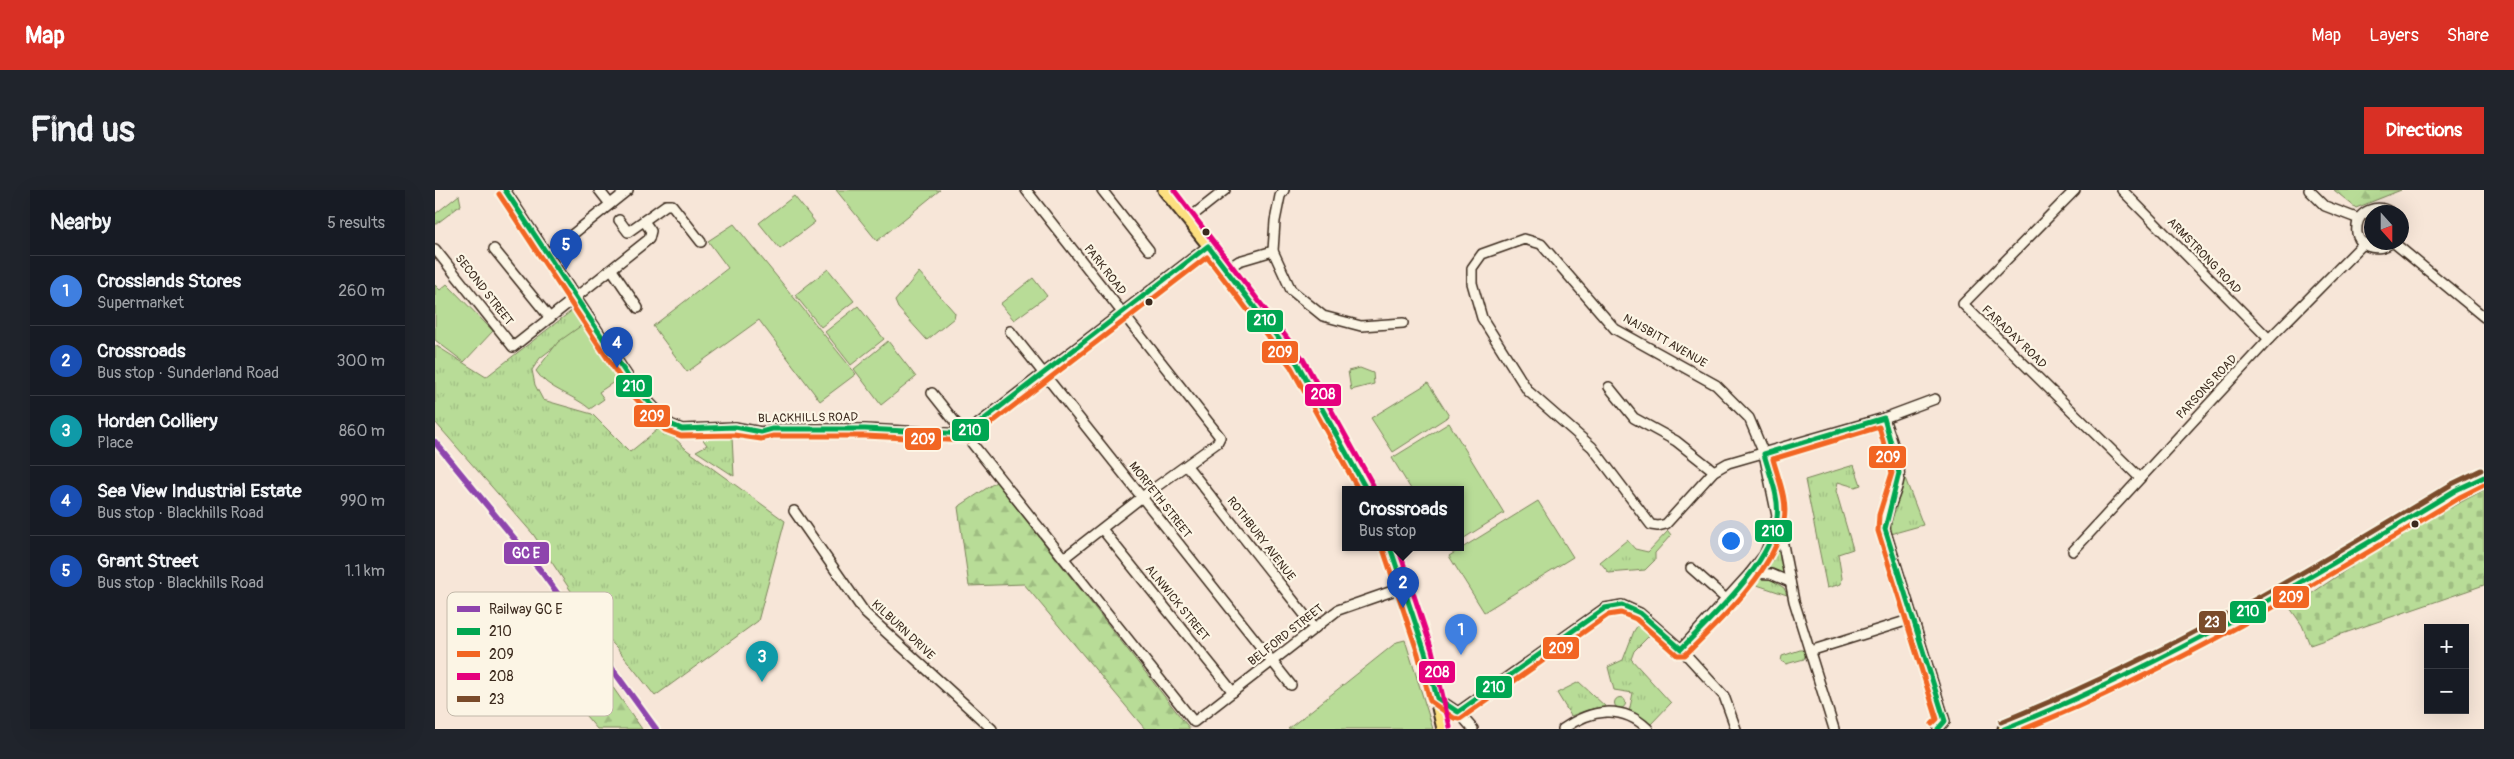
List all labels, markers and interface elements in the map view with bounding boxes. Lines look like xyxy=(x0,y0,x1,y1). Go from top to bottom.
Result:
text: Map xyxy=(25,21,65,50)
text: Map xyxy=(2312,24,2341,47)
text: Layers xyxy=(2369,24,2419,47)
text: Share xyxy=(2447,24,2489,47)
button: Directions xyxy=(2364,107,2484,154)
text: Find us xyxy=(30,108,135,152)
north arrow xyxy=(2364,205,2409,250)
text: Nearby xyxy=(50,209,111,236)
text: 5 results xyxy=(327,213,385,233)
street label: ARMSTRONG ROAD xyxy=(2164,215,2245,298)
unlabelled marker xyxy=(1201,227,1211,237)
pin: 5 xyxy=(550,229,582,270)
street label: PARK ROAD xyxy=(1081,242,1130,299)
street label: SECOND STREET xyxy=(452,252,517,329)
text: Crosslands Stores xyxy=(97,269,241,293)
text: 1 xyxy=(63,281,69,301)
text: 260 m xyxy=(338,281,385,301)
text: Supermarket xyxy=(97,293,184,313)
unlabelled marker xyxy=(1144,297,1154,307)
street label: FARADAY ROAD xyxy=(1978,302,2050,372)
line badge: 210 xyxy=(1246,309,1284,333)
street label: NAISBITT AVENUE xyxy=(1620,311,1710,371)
text: 210 xyxy=(1254,312,1277,329)
pin: 4 xyxy=(601,327,633,368)
text: Crossroads xyxy=(97,339,186,363)
line badge: 209 xyxy=(1261,340,1299,364)
text: 209 xyxy=(1268,344,1292,361)
text: 2 xyxy=(62,351,70,371)
text: 300 m xyxy=(337,351,385,371)
street label: PARSONS ROAD xyxy=(2173,351,2241,422)
text: Bus stop · Sunderland Road xyxy=(97,363,279,383)
line badge: 210 xyxy=(615,374,653,398)
text: 210 xyxy=(623,378,646,395)
line badge: 208 xyxy=(1304,383,1342,407)
text: 208 xyxy=(1311,386,1335,403)
line badge: 209 xyxy=(633,404,671,428)
text: 209 xyxy=(640,408,664,425)
text: Horden Colliery xyxy=(97,409,218,433)
street label: BLACKHILLS ROAD xyxy=(758,410,859,426)
line badge: 210 xyxy=(951,418,990,442)
text: 3 xyxy=(62,421,70,441)
text: 860 m xyxy=(339,421,385,441)
text: 210 xyxy=(959,422,982,439)
line badge: 209 xyxy=(904,427,942,451)
text: 209 xyxy=(911,431,935,448)
text: Place xyxy=(97,433,133,453)
line badge: 209 xyxy=(1868,445,1907,469)
text: 209 xyxy=(1876,449,1900,466)
street label: MORPETH STREET xyxy=(1126,459,1195,541)
text: Sea View Industrial Estate xyxy=(97,479,302,503)
popup xyxy=(1342,486,1464,551)
text: 4 xyxy=(61,491,71,511)
text: 990 m xyxy=(340,491,385,511)
street label: ROTHBURY AVENUE xyxy=(1224,494,1298,584)
text: Crossroads xyxy=(1359,497,1447,521)
text: Bus stop · Blackhills Road xyxy=(97,503,264,523)
line badge: 210 xyxy=(1754,519,1793,543)
unlabelled marker xyxy=(2410,519,2420,529)
text: Bus stop xyxy=(1359,521,1416,541)
text: 210 xyxy=(1762,523,1785,540)
your location xyxy=(1718,528,1744,554)
line badge: GC E xyxy=(503,541,550,565)
text: GC E xyxy=(512,545,541,562)
text: Grant Street xyxy=(97,549,199,573)
text: 5 xyxy=(62,561,70,581)
text: 1.1 km xyxy=(345,561,385,581)
street label: ALNWICK STREET xyxy=(1142,562,1212,644)
pin: 2 xyxy=(1387,567,1419,608)
text: Bus stop · Blackhills Road xyxy=(97,573,264,593)
line badge: 209 xyxy=(2272,585,2310,609)
text: 209 xyxy=(2279,589,2303,606)
legend xyxy=(447,592,613,716)
street label: KILBURN DRIVE xyxy=(868,597,938,663)
line badge: 210 xyxy=(2229,600,2267,624)
text: Railway GC E xyxy=(489,601,563,618)
street label: BELFORD STREET xyxy=(1245,601,1327,669)
text: 210 xyxy=(2237,603,2260,620)
line badge: 23 xyxy=(2198,610,2227,634)
pin: 1 xyxy=(1445,614,1477,655)
text: 23 xyxy=(2204,614,2220,631)
text: 210 xyxy=(489,623,512,640)
map controls xyxy=(2424,624,2469,714)
button: + xyxy=(2424,624,2469,669)
line badge: 209 xyxy=(1542,636,1580,660)
text: 209 xyxy=(1549,640,1573,657)
pin: 3 xyxy=(746,641,778,682)
text: 209 xyxy=(489,646,514,663)
line badge: 208 xyxy=(1418,660,1456,684)
text: 208 xyxy=(1425,664,1449,681)
text: 208 xyxy=(489,668,513,685)
button: − xyxy=(2424,669,2469,714)
line badge: 210 xyxy=(1475,675,1513,699)
text: 210 xyxy=(1483,679,1506,696)
text: 23 xyxy=(489,691,504,708)

